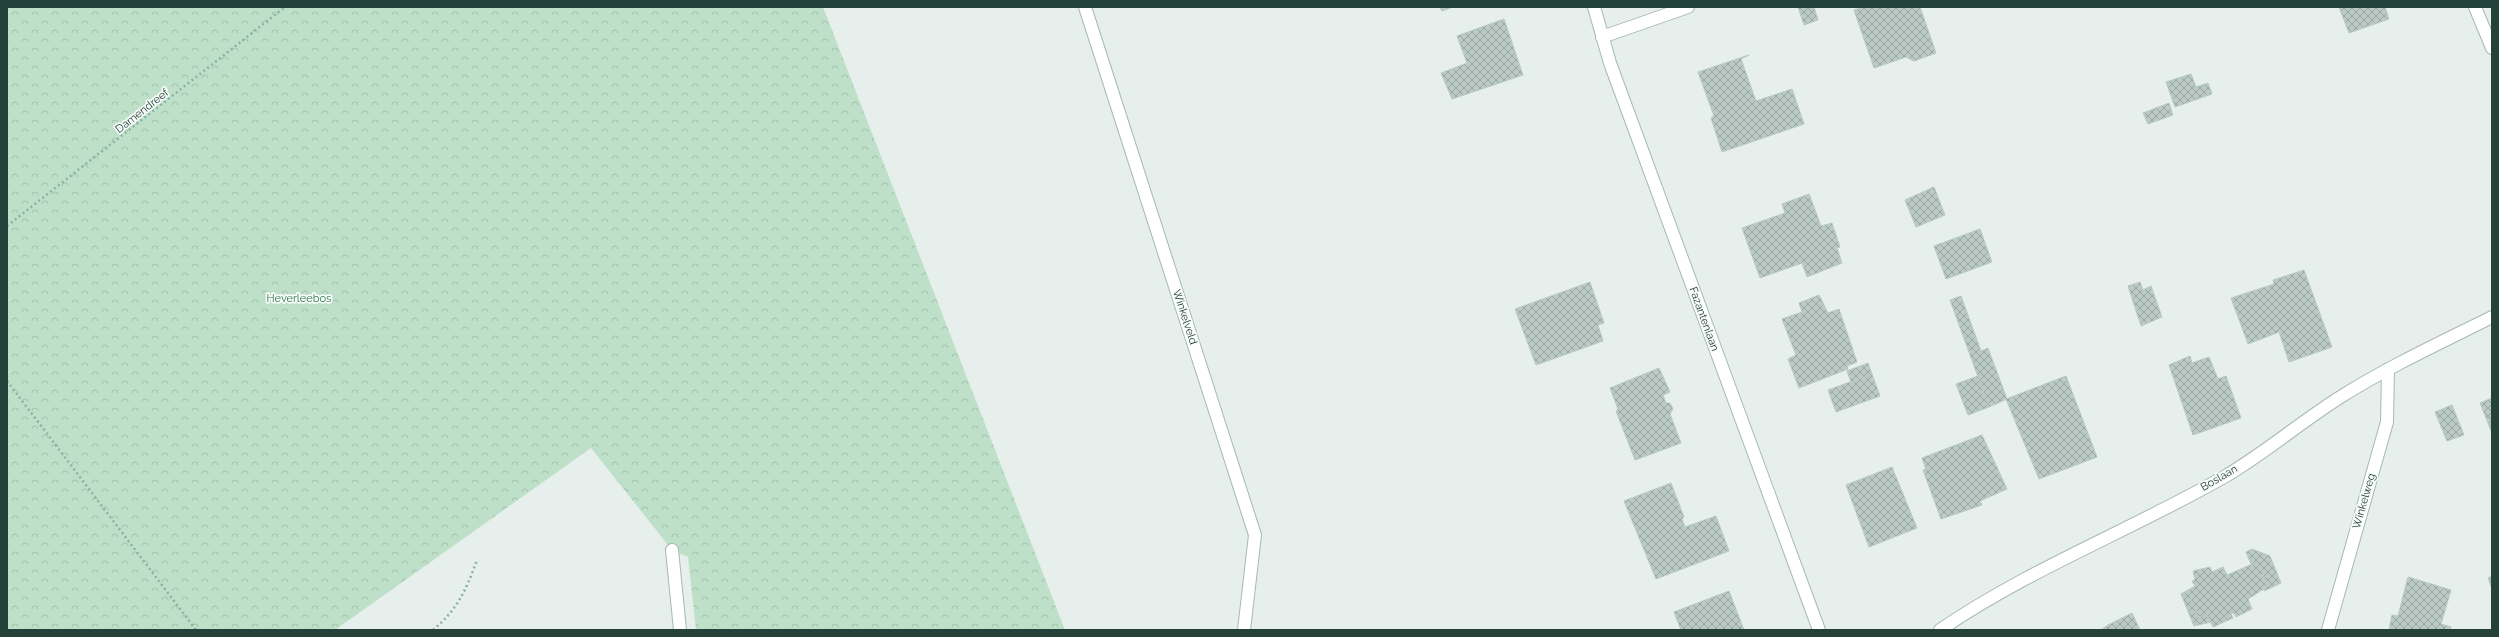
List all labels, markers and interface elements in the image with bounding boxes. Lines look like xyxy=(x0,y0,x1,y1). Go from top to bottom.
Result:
street label: Damendreef xyxy=(113,86,171,136)
street label: Fazantenlaan xyxy=(1686,285,1722,353)
street label: Winkelveld xyxy=(1170,288,1200,346)
park label: Heverleebos xyxy=(267,292,331,305)
street label: Boslaan xyxy=(2198,462,2240,494)
street label: Winkelweg xyxy=(2350,472,2378,530)

